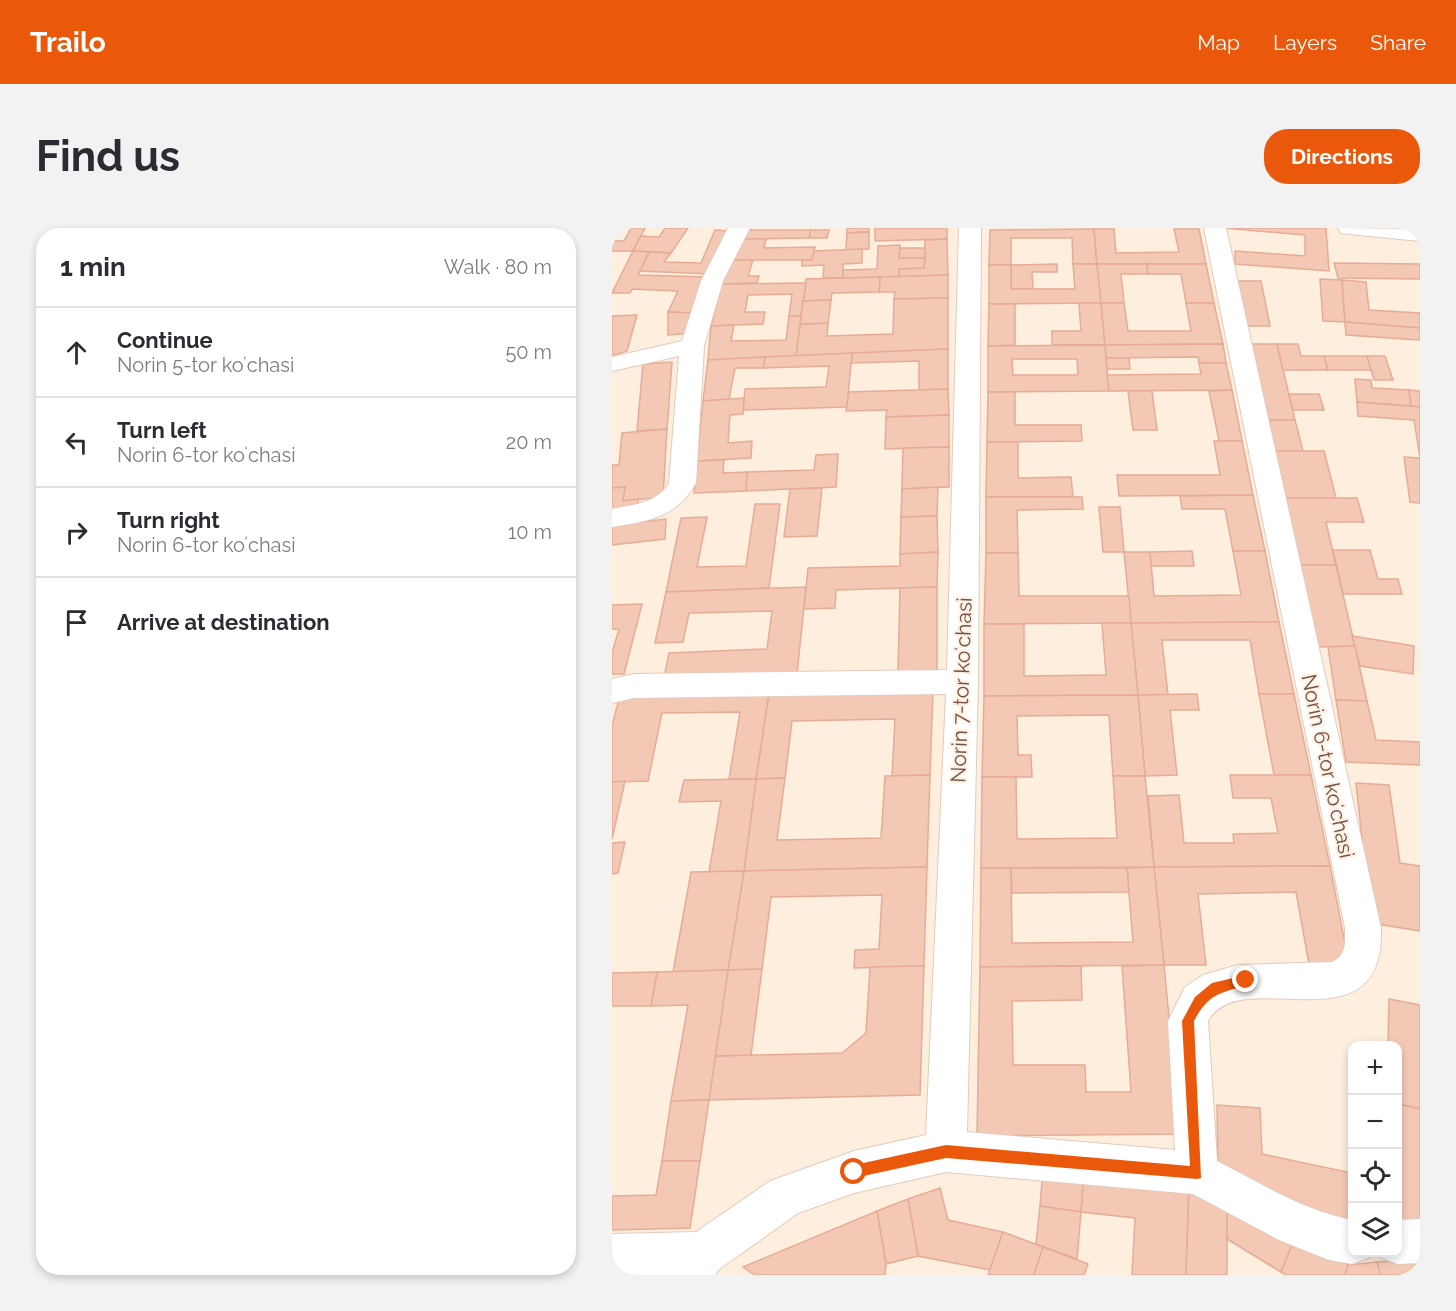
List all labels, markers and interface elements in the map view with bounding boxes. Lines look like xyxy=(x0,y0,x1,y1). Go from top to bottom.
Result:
text: Trailo xyxy=(30,26,106,59)
text: Map xyxy=(1197,30,1240,55)
text: Layers xyxy=(1273,30,1337,55)
text: Share xyxy=(1370,30,1426,55)
button: Directions xyxy=(1264,129,1420,184)
text: Find us xyxy=(36,132,180,181)
text: 1 min xyxy=(60,252,126,282)
text: Walk · 80 m xyxy=(444,255,552,279)
text: Continue xyxy=(117,327,213,353)
icon: ahead xyxy=(60,336,93,369)
text: 50 m xyxy=(505,340,552,364)
text: Norin 5-tor koʻchasi xyxy=(117,353,294,377)
text: Turn left xyxy=(117,417,207,443)
icon: left xyxy=(60,426,93,459)
text: 20 m xyxy=(506,430,552,454)
text: Norin 6-tor koʻchasi xyxy=(117,443,296,467)
text: Turn right xyxy=(117,507,220,533)
icon: right xyxy=(60,516,93,549)
text: 10 m xyxy=(508,520,552,544)
text: Norin 6-tor koʻchasi xyxy=(117,533,296,557)
street label: Norin 7-tor koʻchasi xyxy=(945,597,977,783)
icon: arrive xyxy=(60,606,93,639)
text: Arrive at destination xyxy=(117,609,330,635)
street label: Norin 6-tor koʻchasi xyxy=(1296,672,1360,860)
route end xyxy=(1232,966,1258,992)
map controls xyxy=(1348,1041,1402,1257)
button: + xyxy=(1348,1041,1402,1095)
button: − xyxy=(1348,1095,1402,1149)
button: locate xyxy=(1348,1149,1402,1203)
route start xyxy=(840,1158,866,1184)
button: layers xyxy=(1348,1203,1402,1257)

